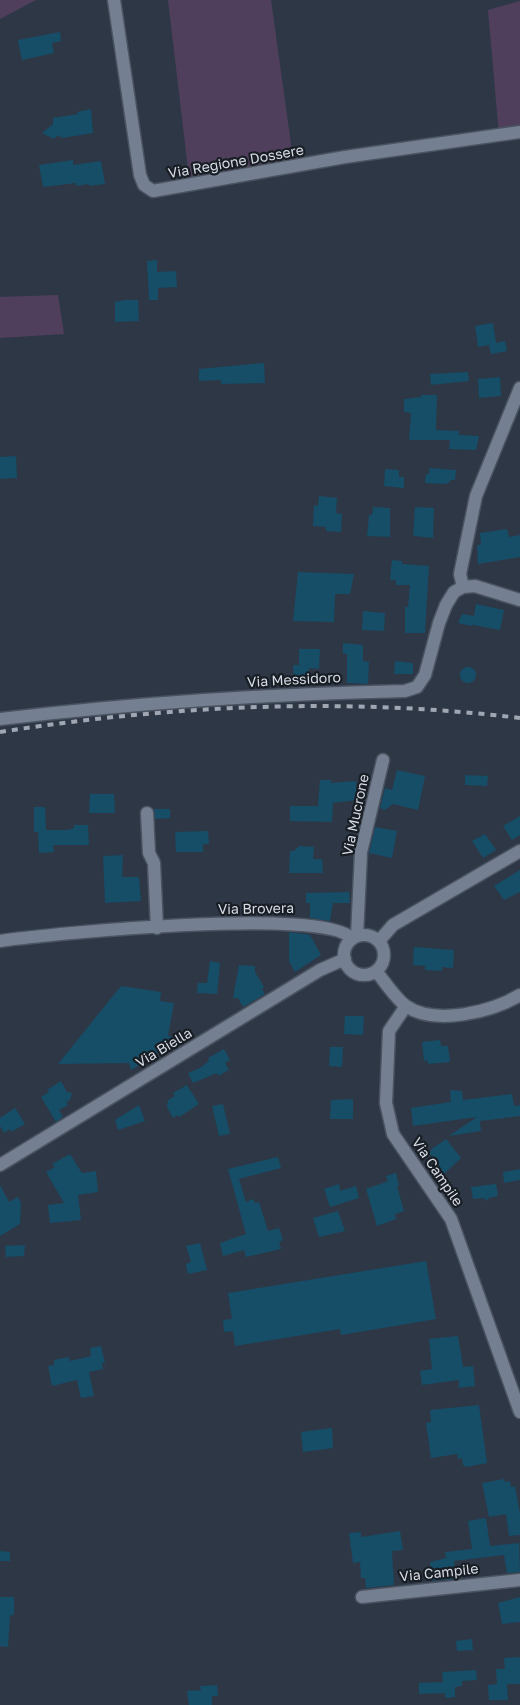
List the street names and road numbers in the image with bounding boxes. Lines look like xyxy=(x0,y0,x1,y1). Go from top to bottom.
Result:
street label: Via Regione Dossere xyxy=(167,142,305,182)
street label: Via Messidoro xyxy=(247,669,341,691)
street label: Via Mucrone xyxy=(339,773,373,857)
street label: Via Brovera xyxy=(218,900,294,918)
street label: Via Biella xyxy=(133,1025,195,1071)
street label: Via Campile xyxy=(408,1134,466,1210)
street label: Via Campile xyxy=(399,1561,479,1585)

